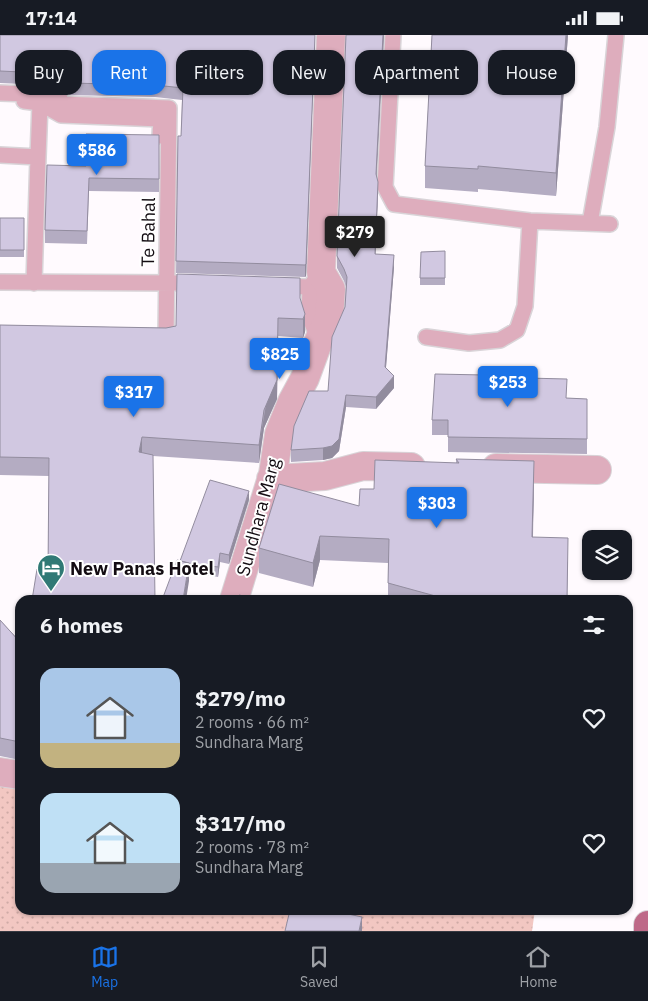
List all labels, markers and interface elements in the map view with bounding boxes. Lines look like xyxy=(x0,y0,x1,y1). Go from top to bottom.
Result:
text: 17:14 xyxy=(25,6,77,30)
chip: Buy xyxy=(15,50,82,95)
chip: Rent xyxy=(92,50,166,95)
chip: Filters xyxy=(176,50,263,95)
chip: New xyxy=(273,50,345,95)
chip: Apartment xyxy=(355,50,478,95)
chip: House xyxy=(488,50,575,95)
pin: $586 xyxy=(67,133,127,176)
text: $586 xyxy=(78,140,116,160)
street label: Te Bahal xyxy=(136,197,160,267)
pin: $279 xyxy=(325,215,385,258)
text: $279 xyxy=(336,222,374,242)
pin: $825 xyxy=(250,337,310,380)
text: $825 xyxy=(261,344,299,364)
pin: $253 xyxy=(478,365,538,408)
text: $253 xyxy=(489,372,527,392)
pin: $317 xyxy=(104,375,164,418)
text: $317 xyxy=(115,382,153,402)
street label: Sundhara Marg xyxy=(231,455,285,579)
pin: $303 xyxy=(407,487,467,529)
text: $303 xyxy=(418,493,456,513)
map controls xyxy=(582,530,632,580)
button: layers xyxy=(582,530,632,580)
hotel icon: New Panas Hotel xyxy=(36,553,66,592)
place label: New Panas Hotel xyxy=(70,557,215,580)
text: 6 homes xyxy=(40,611,123,639)
icon: filters xyxy=(580,611,608,639)
text: $279/mo xyxy=(195,684,286,712)
icon: home xyxy=(80,688,140,748)
icon: heart xyxy=(580,704,608,732)
text: 2 rooms · 66 m² xyxy=(195,712,309,732)
text: Sundhara Marg xyxy=(195,732,303,752)
text: $317/mo xyxy=(195,809,286,837)
icon: home xyxy=(80,813,140,873)
icon: heart xyxy=(580,829,608,857)
text: 2 rooms · 78 m² xyxy=(195,837,309,857)
text: Sundhara Marg xyxy=(195,857,303,877)
tab: Map xyxy=(91,943,119,991)
tab: Saved xyxy=(300,943,338,991)
tab: Home xyxy=(520,943,557,991)

